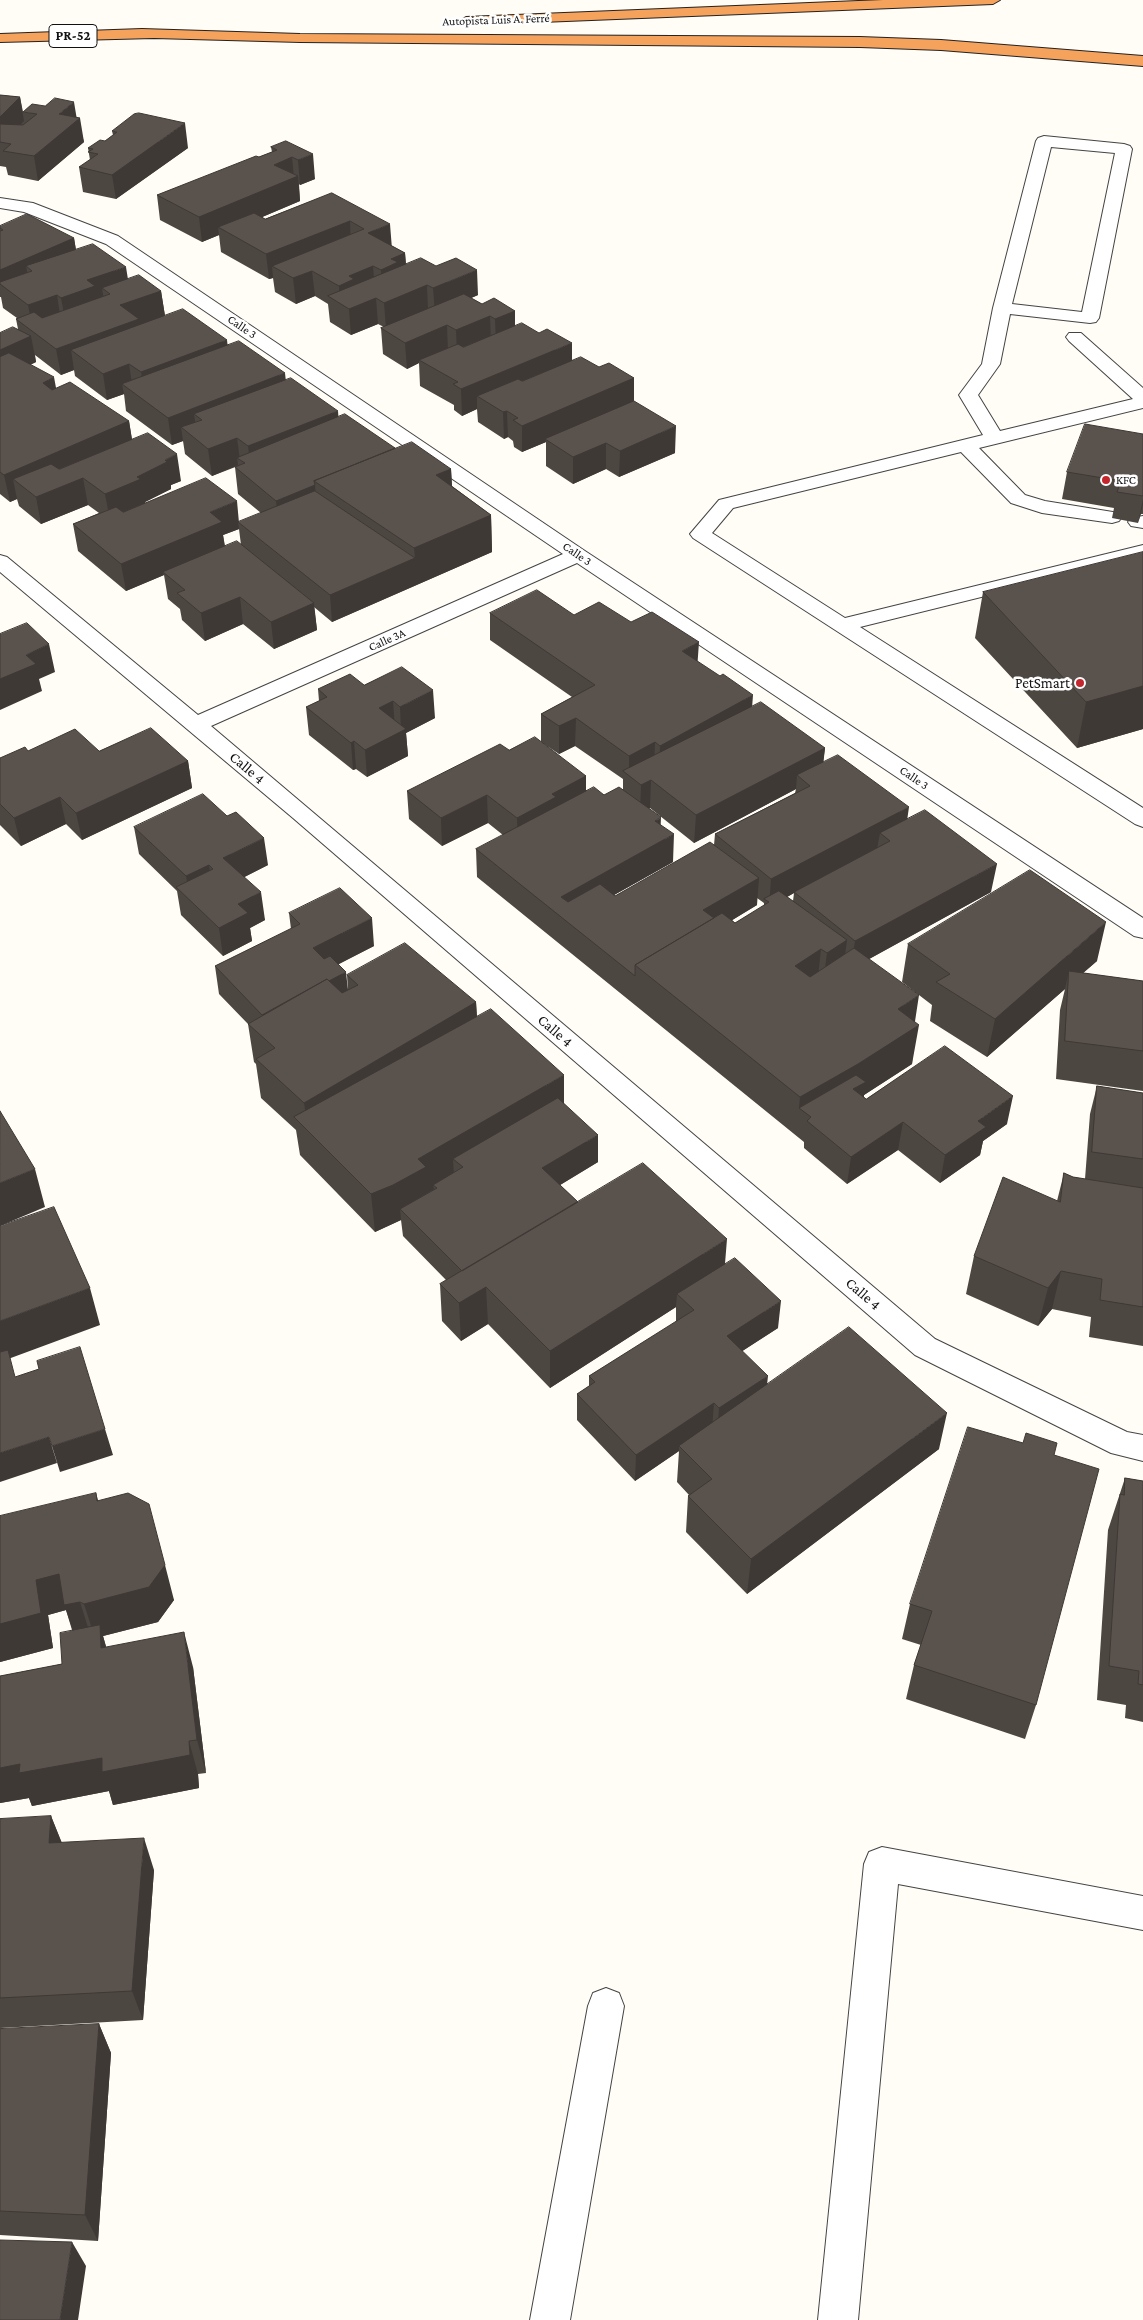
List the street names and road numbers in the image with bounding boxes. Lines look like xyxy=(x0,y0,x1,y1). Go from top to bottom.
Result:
street label: Autopista Luis A. Ferré xyxy=(442,11,550,29)
road number: PR-52 xyxy=(49,24,97,48)
street label: Calle 3 xyxy=(225,312,259,342)
street label: Calle 3 xyxy=(560,539,594,569)
street label: Calle 3A xyxy=(366,626,408,654)
street label: Calle 4 xyxy=(226,748,268,788)
street label: Calle 3 xyxy=(897,763,931,793)
street label: Calle 4 xyxy=(534,1011,576,1051)
street label: Calle 4 xyxy=(842,1274,884,1314)

